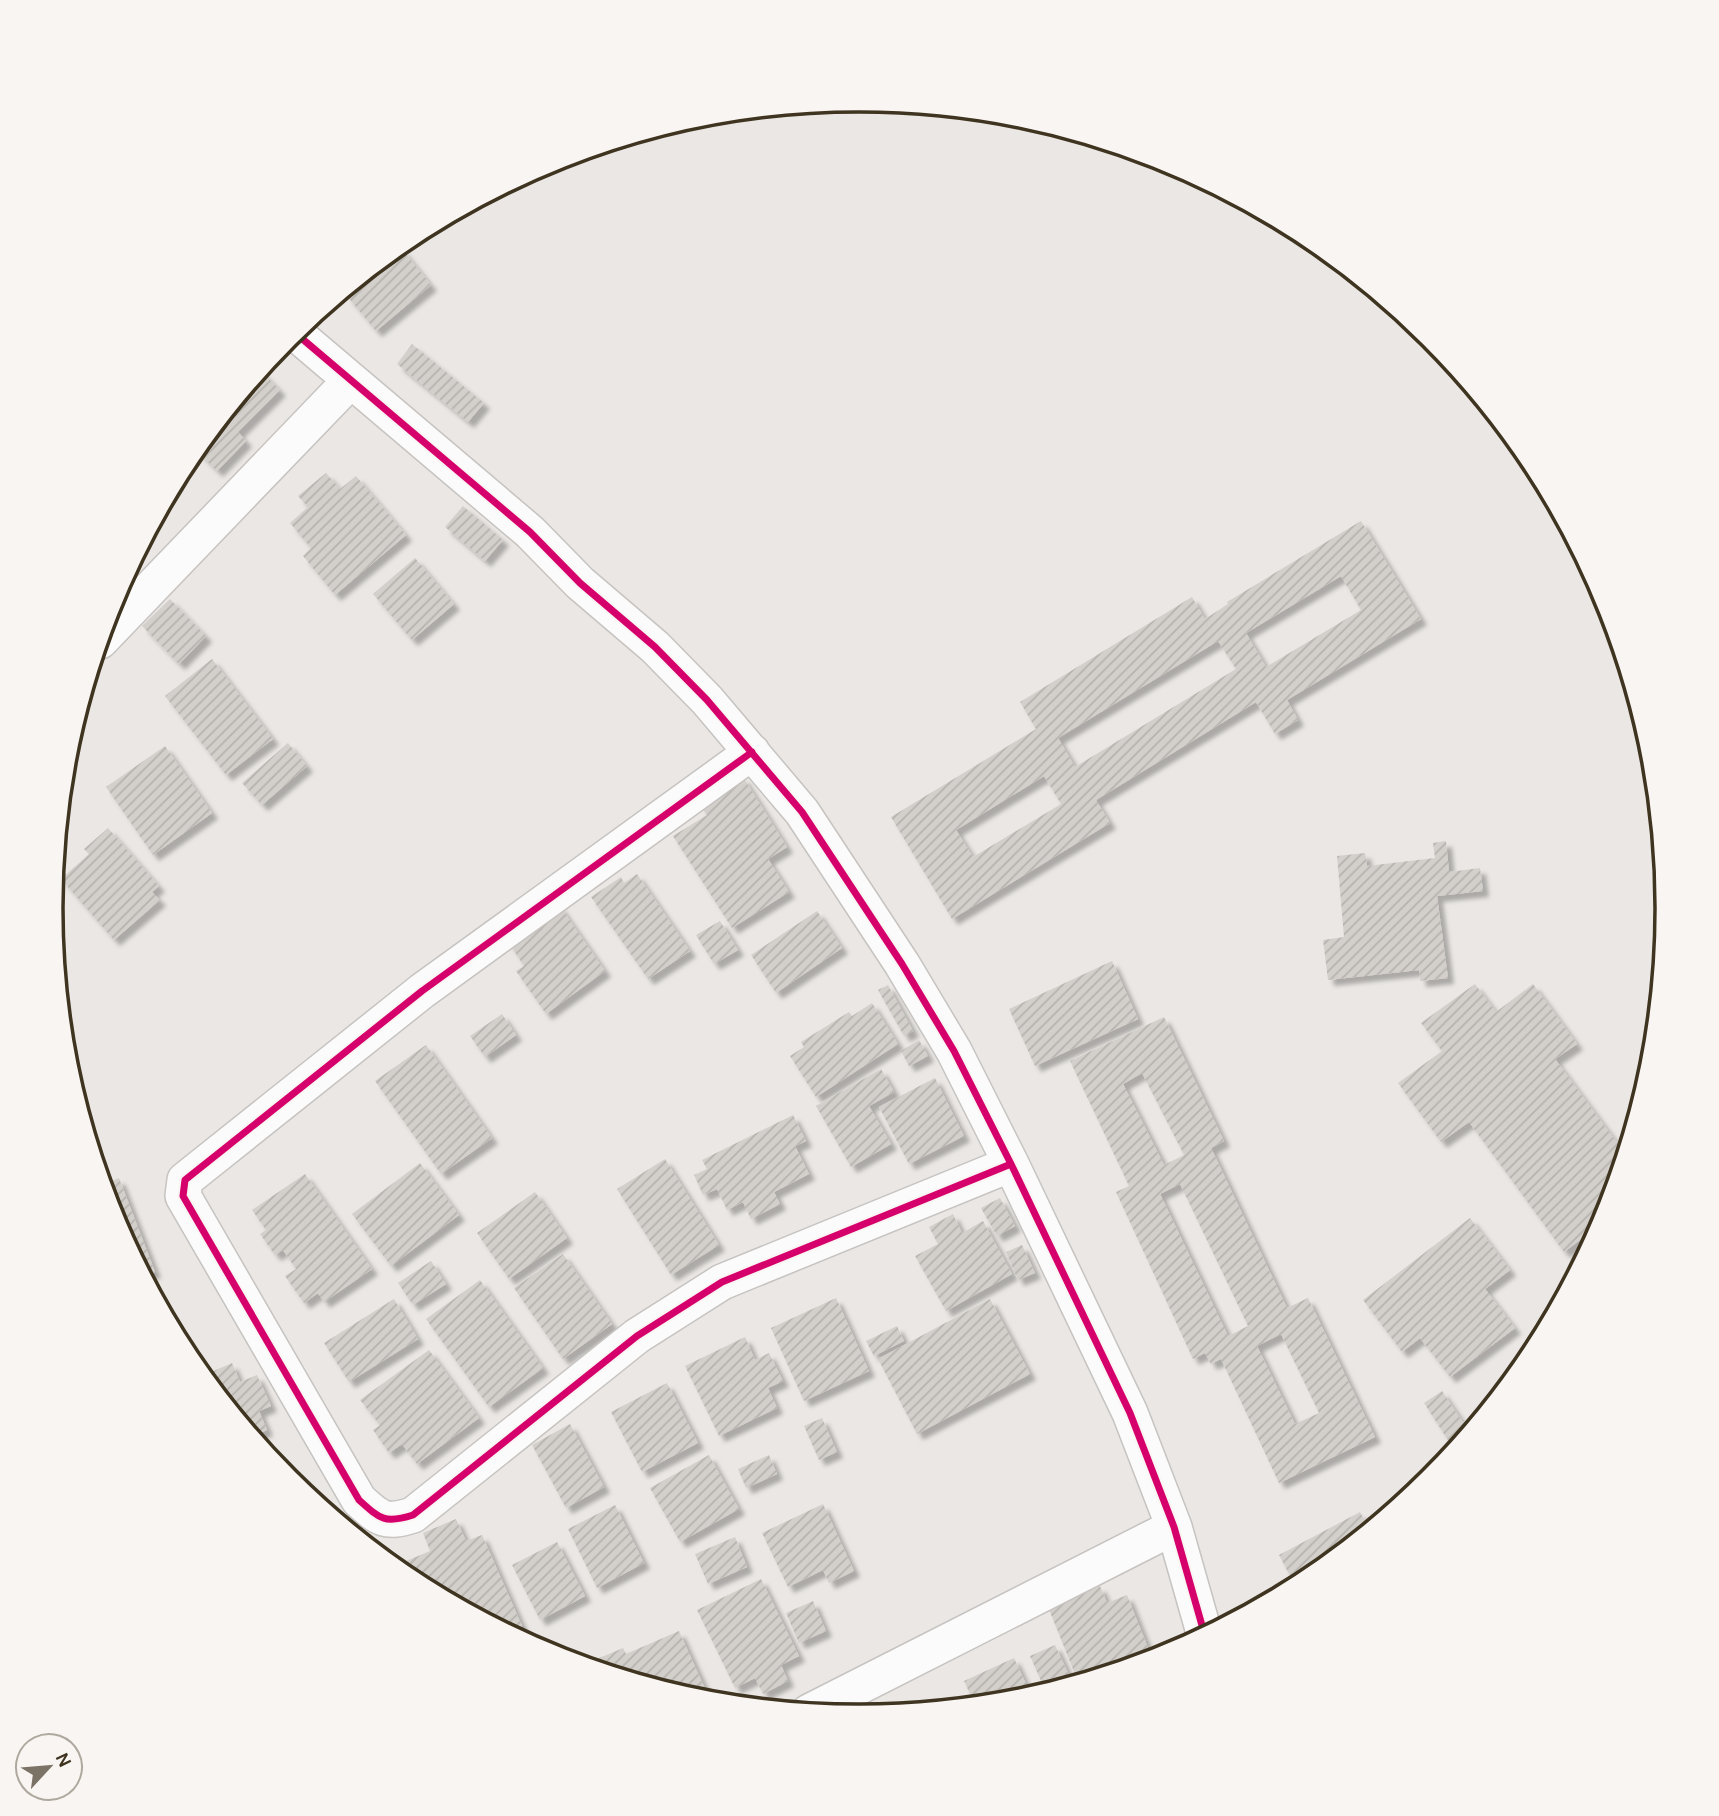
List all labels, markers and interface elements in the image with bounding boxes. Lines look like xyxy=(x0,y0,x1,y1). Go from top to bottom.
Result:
north arrow xyxy=(14,1732,84,1802)
text: N xyxy=(51,1749,76,1771)

